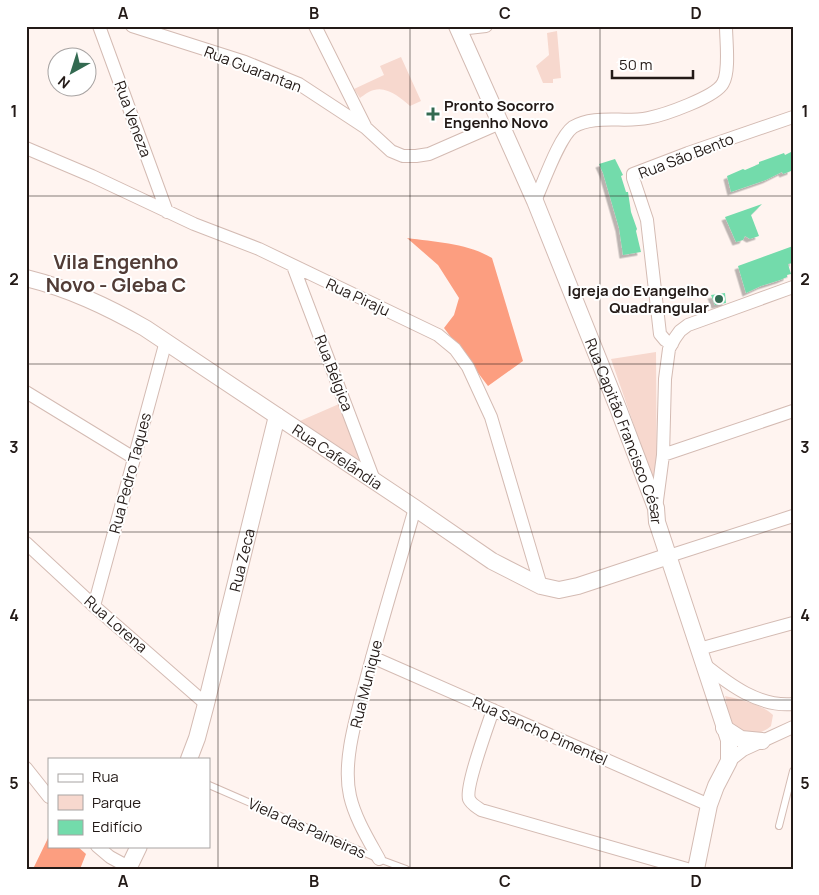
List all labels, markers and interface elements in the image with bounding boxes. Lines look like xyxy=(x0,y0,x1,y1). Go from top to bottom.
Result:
text: A xyxy=(118,2,129,24)
text: B xyxy=(309,2,319,24)
text: C xyxy=(499,2,511,24)
text: D xyxy=(690,2,702,24)
street label: Rua Guarantan xyxy=(201,41,305,97)
north arrow xyxy=(48,48,98,98)
scale bar xyxy=(612,48,693,80)
text: 50 m xyxy=(619,54,653,75)
text: N xyxy=(54,72,73,93)
street label: Rua Veneza xyxy=(109,78,157,160)
place label: Pronto Socorro Engenho Novo xyxy=(444,95,554,133)
text: 1 xyxy=(10,100,18,122)
text: 1 xyxy=(801,100,809,122)
marker: Pronto Socorro Engenho Novo xyxy=(426,107,440,121)
street label: Rua São Bento xyxy=(635,128,737,184)
district label: Vila Engenho Novo - Gleba C xyxy=(46,248,186,298)
text: 2 xyxy=(9,268,19,290)
text: 2 xyxy=(800,268,810,290)
street label: Rua Piraju xyxy=(323,273,393,321)
place label: Igreja do Evangelho Quadrangular xyxy=(567,280,709,318)
marker: Igreja do Evangelho Quadrangular xyxy=(713,293,725,305)
street label: Rua Bélgica xyxy=(310,332,358,414)
street label: Rua Capitão Francisco César xyxy=(580,335,668,526)
street label: Rua Pedro Taques xyxy=(104,410,156,536)
street label: Rua Cafelândia xyxy=(289,419,387,494)
text: 3 xyxy=(9,436,19,458)
text: 3 xyxy=(800,436,810,458)
street label: Rua Zeca xyxy=(224,526,259,594)
street label: Rua Lorena xyxy=(80,591,152,657)
text: 4 xyxy=(9,604,19,626)
text: 4 xyxy=(800,604,810,626)
street label: Rua Munique xyxy=(345,637,387,730)
street label: Rua Sancho Pimentel xyxy=(469,692,611,770)
legend xyxy=(48,758,210,848)
text: Rua xyxy=(92,766,119,787)
text: 5 xyxy=(9,772,19,794)
text: 5 xyxy=(800,772,810,794)
text: Parque xyxy=(92,792,141,813)
street label: Viela das Paineiras xyxy=(245,793,369,863)
text: Edifício xyxy=(92,816,143,837)
text: A xyxy=(118,870,129,892)
text: B xyxy=(309,870,319,892)
text: C xyxy=(499,870,511,892)
text: D xyxy=(690,870,702,892)

